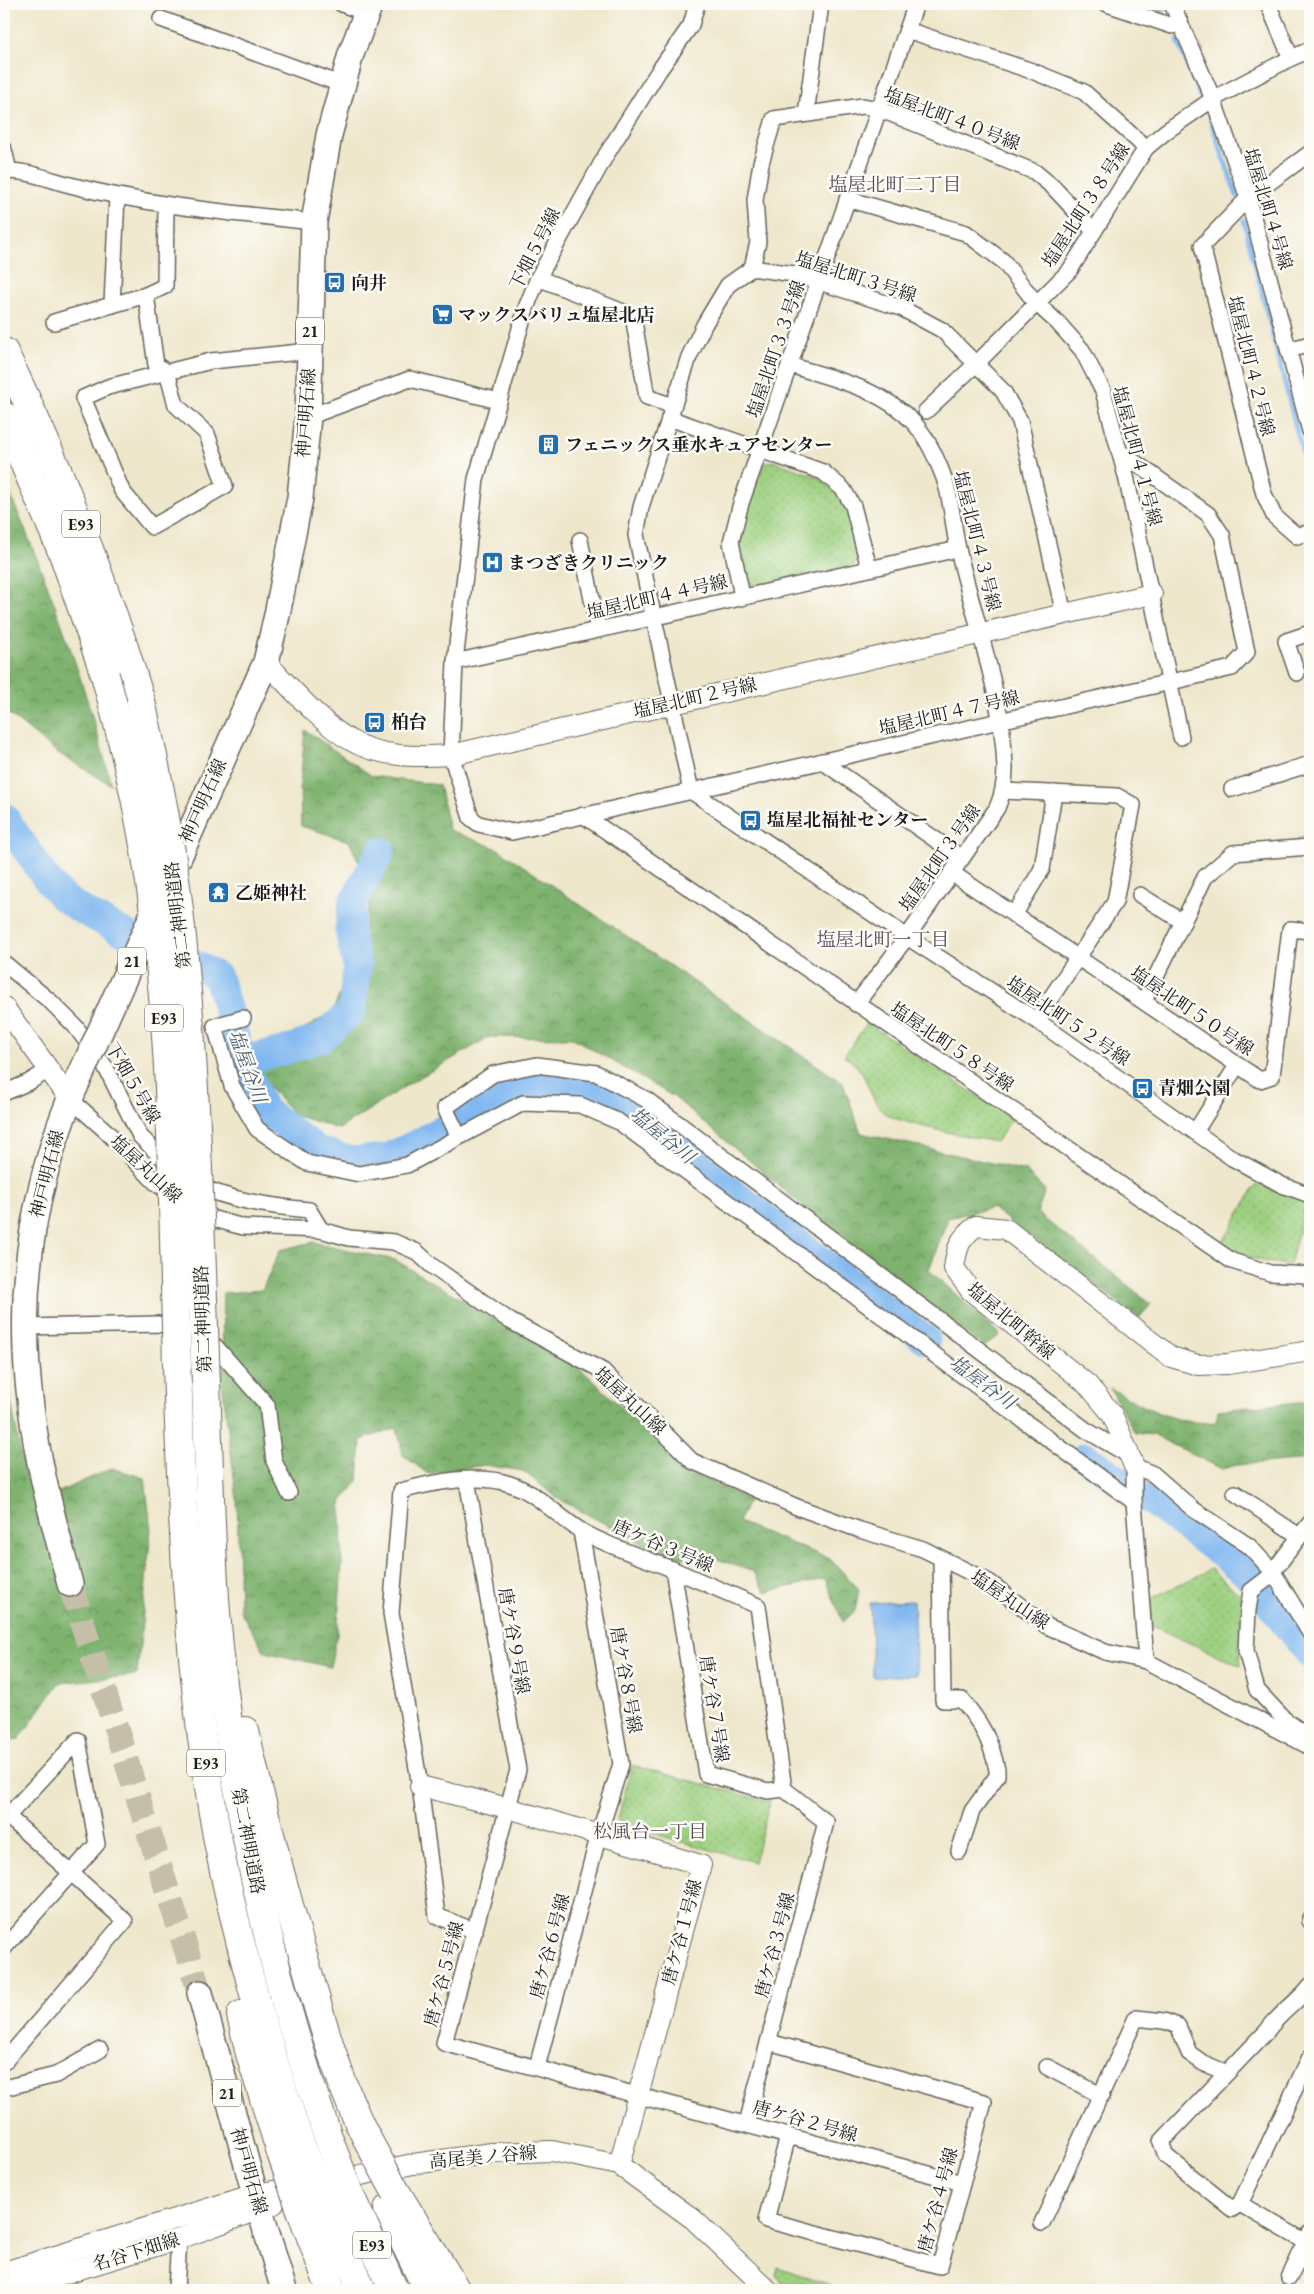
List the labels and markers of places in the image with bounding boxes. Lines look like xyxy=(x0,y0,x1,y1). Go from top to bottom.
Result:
bus stop icon: 向井 xyxy=(323,271,347,295)
place label: 向井 xyxy=(351,271,387,294)
supermarket icon: マックスバリュ塩屋北店 xyxy=(430,303,454,327)
place label: マックスバリュ塩屋北店 xyxy=(458,303,655,326)
building icon: フェニックス垂水キュアセンター xyxy=(537,433,561,457)
place label: フェニックス垂水キュアセンター xyxy=(565,433,832,456)
hospital icon: まつざきクリニック xyxy=(480,551,504,575)
place label: まつざきクリニック xyxy=(508,551,669,574)
bus stop icon: 柏台 xyxy=(363,710,387,734)
place label: 柏台 xyxy=(391,710,427,733)
bus stop icon: 塩屋北福祉センター xyxy=(739,808,763,832)
place label: 塩屋北福祉センター xyxy=(767,808,928,831)
temple icon: 乙姫神社 xyxy=(207,881,231,905)
place label: 乙姫神社 xyxy=(235,881,307,904)
bus stop icon: 青畑公園 xyxy=(1130,1076,1154,1100)
place label: 青畑公園 xyxy=(1158,1076,1230,1099)

